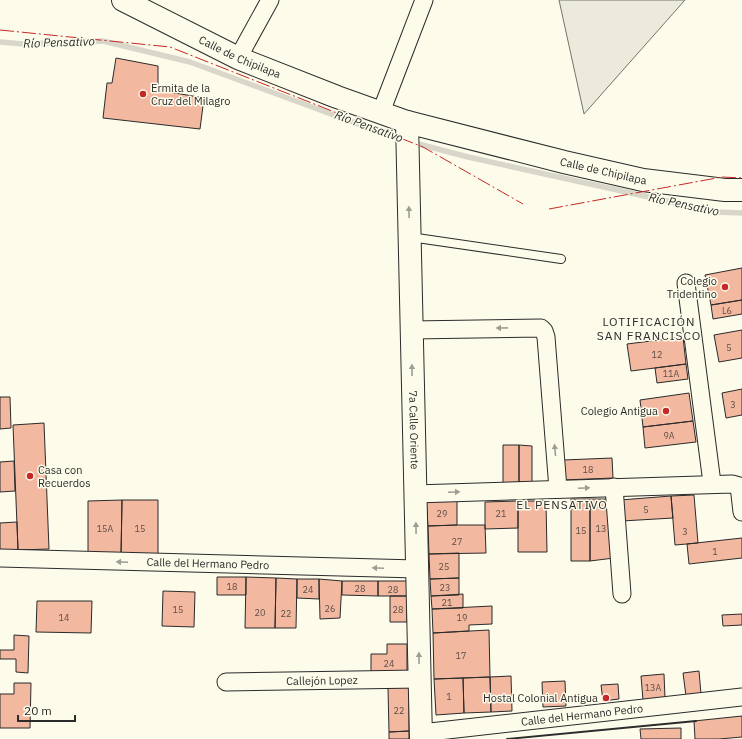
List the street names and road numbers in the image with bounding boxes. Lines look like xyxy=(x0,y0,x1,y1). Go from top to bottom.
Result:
street label: Calle de Chipilapa xyxy=(196,32,283,81)
street label: Calle de Chipilapa xyxy=(559,154,648,187)
street label: 7a Calle Oriente xyxy=(406,390,422,470)
street label: Calle del Hermano Pedro xyxy=(146,555,269,572)
street label: Callejón Lopez xyxy=(286,673,358,688)
street label: Calle del Hermano Pedro xyxy=(520,701,644,729)

